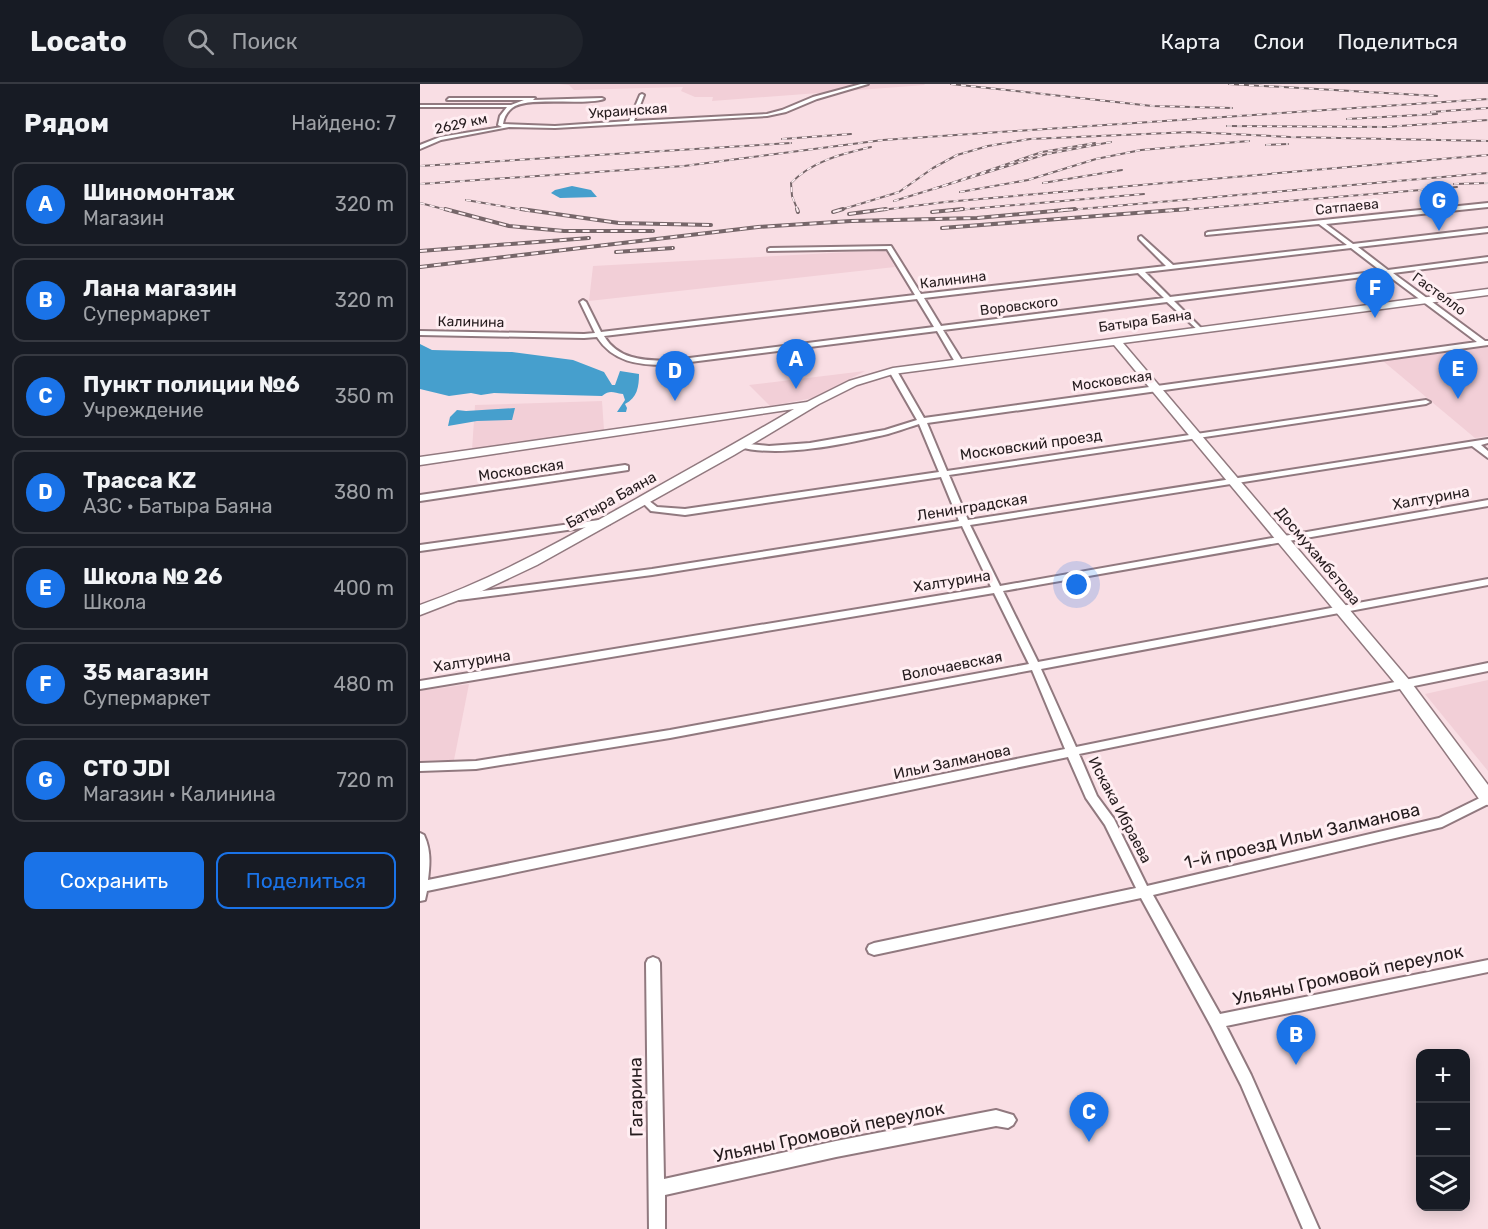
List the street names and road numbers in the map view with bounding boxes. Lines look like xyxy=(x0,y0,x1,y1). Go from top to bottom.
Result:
street label: Украинская xyxy=(588,100,668,122)
street label: 2629 км xyxy=(433,110,489,138)
street label: Сатпаева xyxy=(1314,195,1380,219)
street label: Калинина xyxy=(919,268,987,292)
street label: Гастелло xyxy=(1409,269,1469,319)
street label: Воровского xyxy=(979,293,1059,319)
street label: Батыра Баяна xyxy=(1097,306,1193,336)
street label: Калинина xyxy=(438,313,504,331)
street label: Московская xyxy=(1071,367,1153,395)
street label: Московский проезд xyxy=(959,426,1103,464)
street label: Московская xyxy=(477,455,565,485)
street label: Батыра Баяна xyxy=(563,468,659,532)
street label: Халтурина xyxy=(1391,482,1471,514)
street label: Ленинградская xyxy=(915,489,1029,525)
street label: Досмухамбетова xyxy=(1272,503,1364,609)
street label: Халтурина xyxy=(912,566,992,596)
street label: Халтурина xyxy=(432,646,512,676)
street label: Волочаевская xyxy=(900,647,1004,685)
street label: Ильи Залманова xyxy=(892,741,1012,783)
street label: Искака Ибраева xyxy=(1084,754,1156,866)
street label: 1-й проезд Ильи Залманова xyxy=(1182,798,1422,874)
street label: Ульяны Громовой переулок xyxy=(1231,940,1465,1010)
street label: Гагарина xyxy=(624,1057,648,1137)
street label: Ульяны Громовой переулок xyxy=(712,1097,946,1167)

